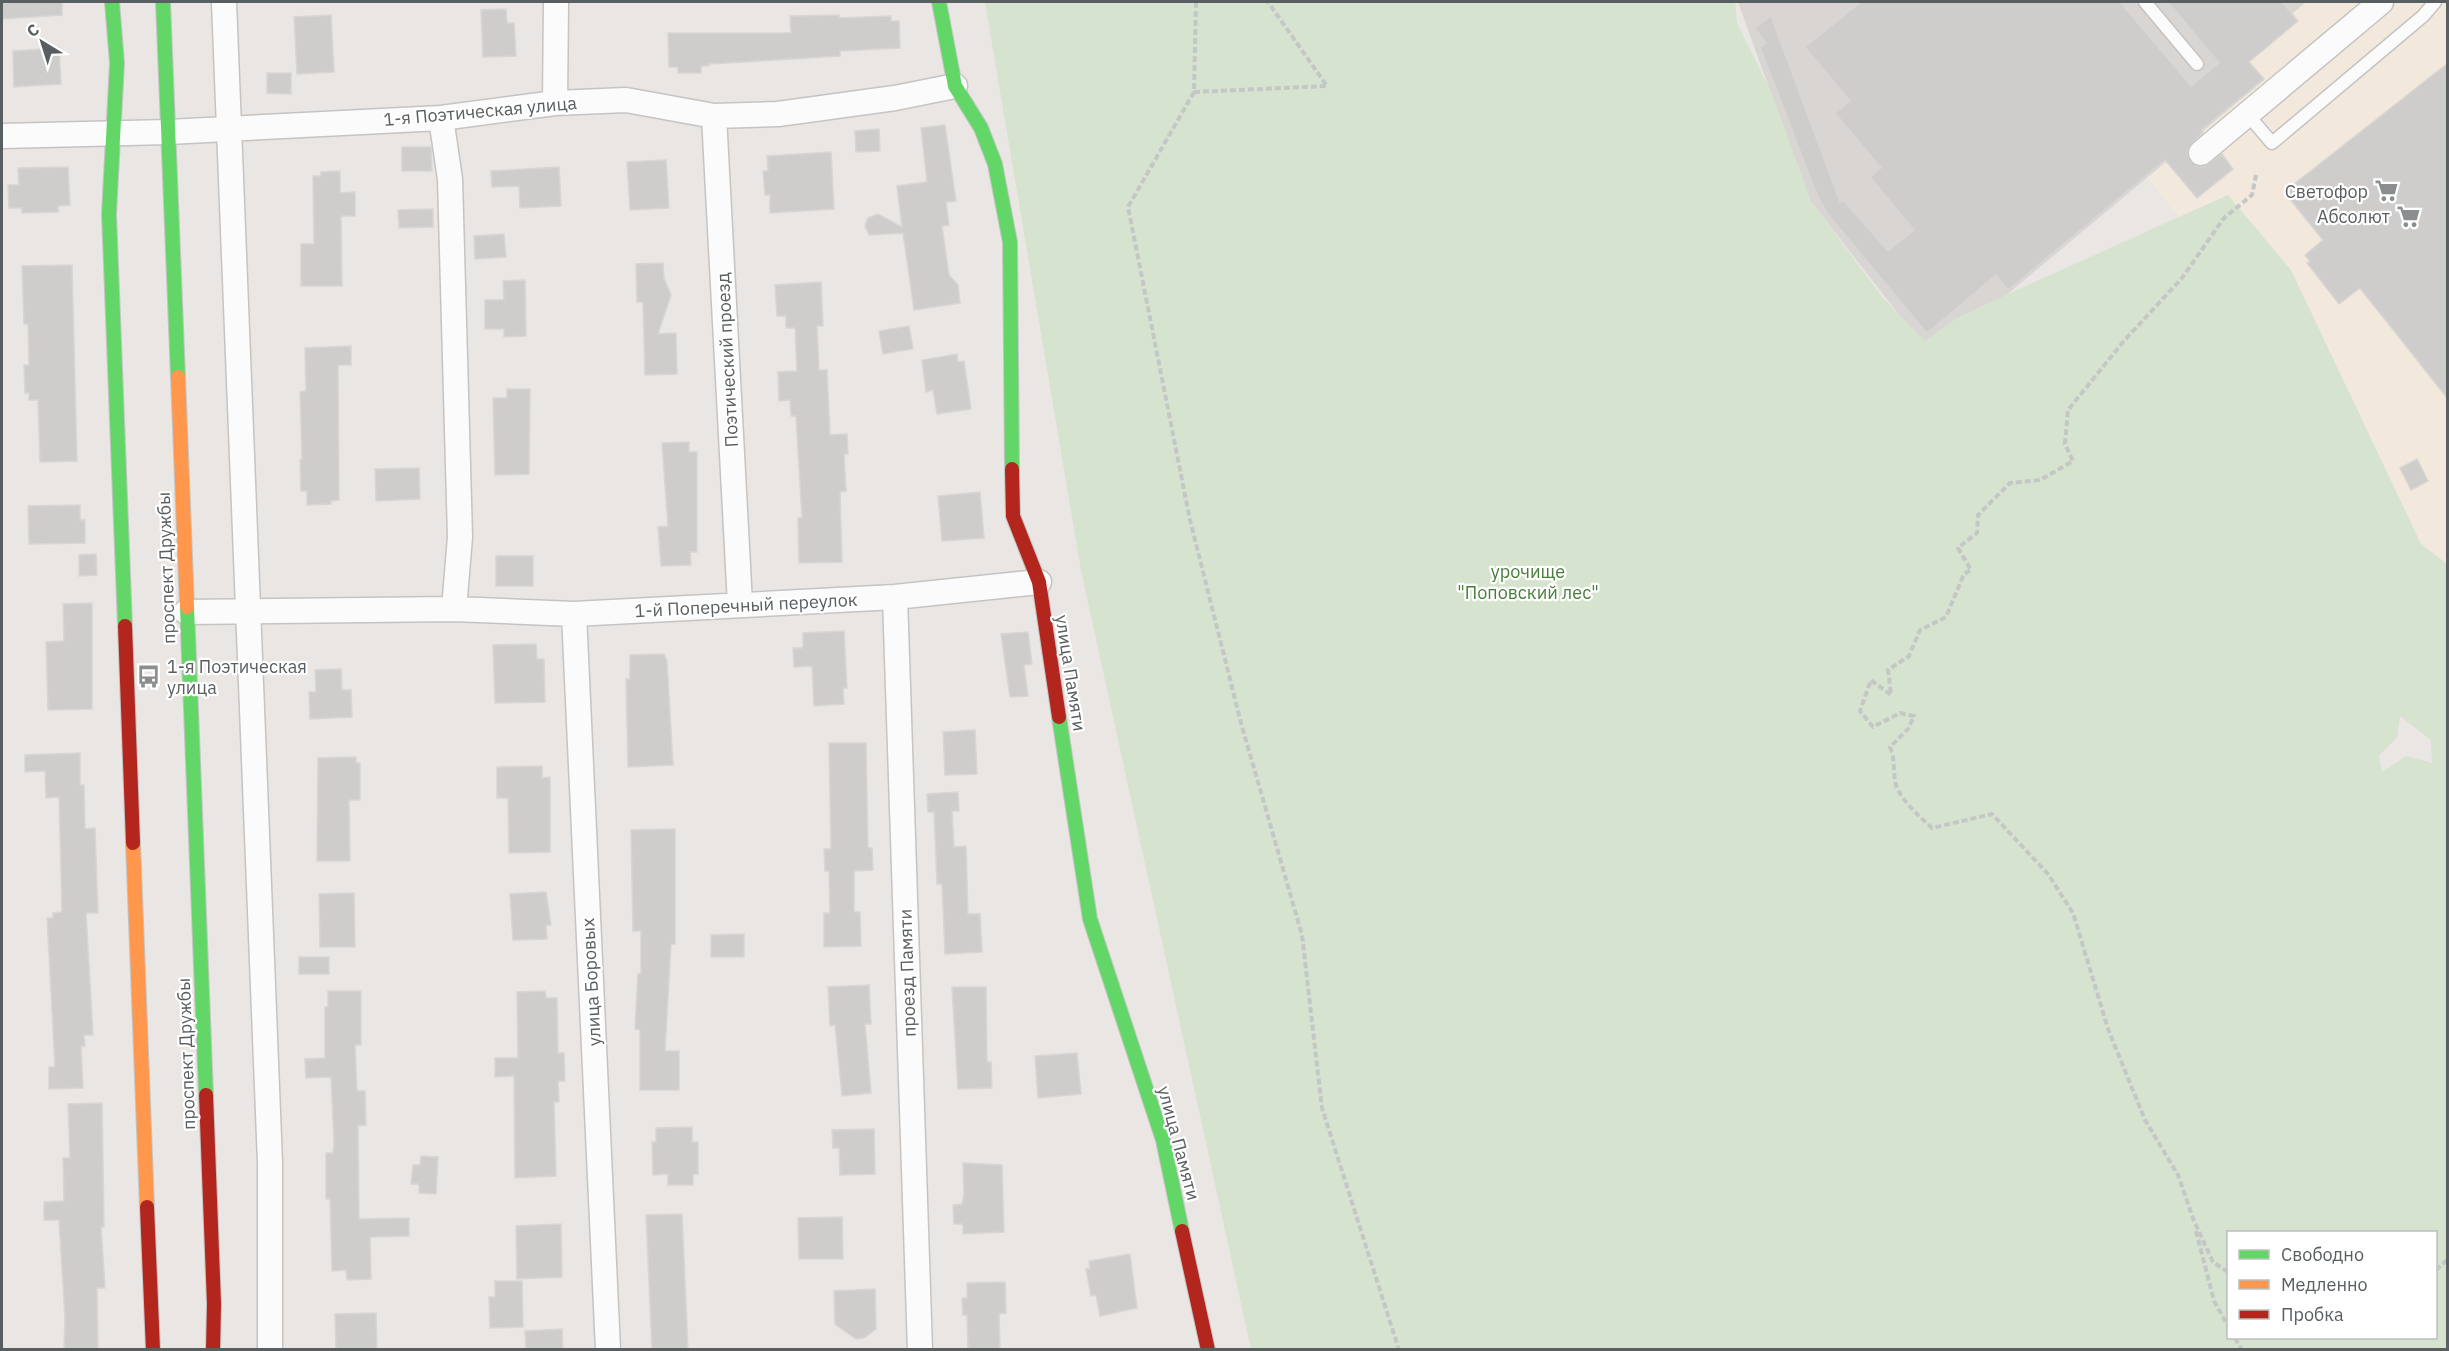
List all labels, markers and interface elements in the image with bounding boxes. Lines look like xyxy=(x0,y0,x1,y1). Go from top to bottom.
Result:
north arrow xyxy=(12,12,72,72)
text: С xyxy=(23,19,43,41)
street label: 1-я Поэтическая улица xyxy=(382,91,578,131)
supermarket icon: Светофор xyxy=(2373,178,2399,204)
place label: Светофор xyxy=(2285,180,2368,203)
supermarket icon: Абсолют xyxy=(2395,203,2421,229)
place label: Абсолют xyxy=(2317,205,2390,228)
street label: Поэтический проезд xyxy=(711,272,743,448)
street label: проспект Дружбы xyxy=(152,492,180,644)
park label: урочище "Поповский лес" xyxy=(1457,560,1599,604)
street label: 1-й Поперечный переулок xyxy=(634,588,858,622)
street label: улица Памяти xyxy=(1050,613,1092,733)
place label: 1-я Поэтическая улица xyxy=(167,655,307,699)
bus stop icon: 1-я Поэтическая улица xyxy=(136,663,162,689)
street label: проезд Памяти xyxy=(893,909,921,1037)
street label: улица Боровых xyxy=(576,917,606,1047)
street label: проспект Дружбы xyxy=(172,978,200,1130)
street label: улица Памяти xyxy=(1153,1083,1205,1203)
legend xyxy=(2227,1231,2437,1339)
text: Свободно xyxy=(2281,1243,2364,1266)
text: Медленно xyxy=(2281,1273,2368,1296)
text: Пробка xyxy=(2281,1303,2344,1326)

